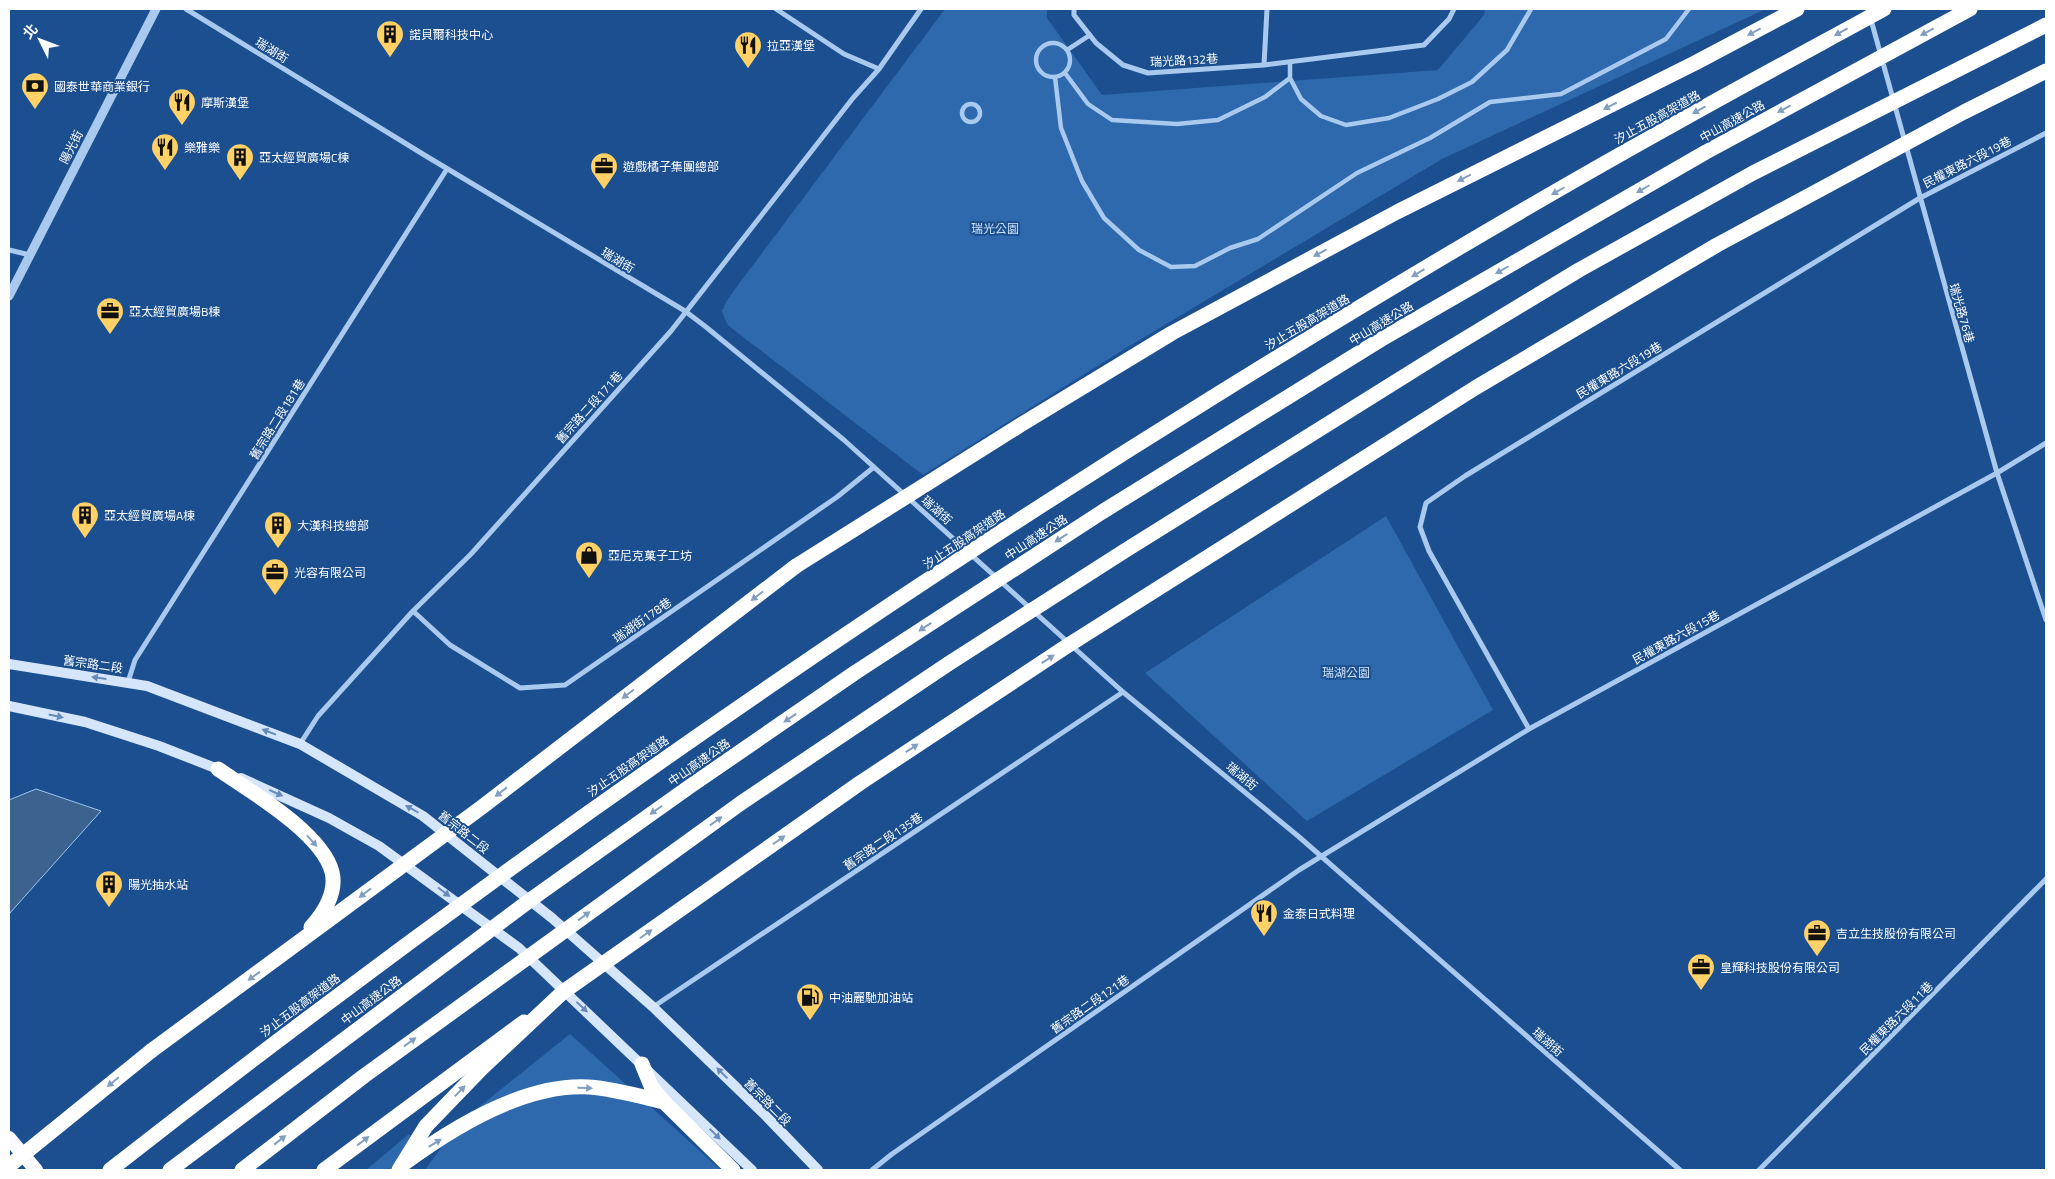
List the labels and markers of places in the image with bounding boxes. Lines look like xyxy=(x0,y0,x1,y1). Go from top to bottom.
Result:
building icon: 諾貝爾科技中心 xyxy=(375,19,405,58)
place label: 諾貝爾科技中心 xyxy=(409,25,493,44)
restaurant icon: 拉亞漢堡 xyxy=(733,30,763,69)
place label: 拉亞漢堡 xyxy=(767,36,815,55)
bank icon: 國泰世華商業銀行 xyxy=(20,71,50,110)
place label: 國泰世華商業銀行 xyxy=(54,77,150,96)
restaurant icon: 摩斯漢堡 xyxy=(167,87,197,126)
place label: 摩斯漢堡 xyxy=(201,93,249,112)
restaurant icon: 樂雅樂 xyxy=(150,132,180,171)
place label: 樂雅樂 xyxy=(184,138,220,157)
building icon: 亞太經貿廣場C棟 xyxy=(225,142,255,181)
place label: 亞太經貿廣場C棟 xyxy=(259,148,350,167)
office icon: 遊戲橘子集團總部 xyxy=(589,151,619,190)
place label: 遊戲橘子集團總部 xyxy=(623,157,719,176)
office icon: 亞太經貿廣場B棟 xyxy=(95,296,125,335)
place label: 亞太經貿廣場B棟 xyxy=(129,302,220,321)
building icon: 亞太經貿廣場A棟 xyxy=(70,500,100,539)
place label: 亞太經貿廣場A棟 xyxy=(104,506,195,525)
building icon: 大漢科技總部 xyxy=(263,510,293,549)
place label: 大漢科技總部 xyxy=(297,516,369,535)
shop icon: 亞尼克菓子工坊 xyxy=(574,540,604,579)
place label: 亞尼克菓子工坊 xyxy=(608,546,692,565)
office icon: 光容有限公司 xyxy=(260,557,290,596)
place label: 光容有限公司 xyxy=(294,563,366,582)
building icon: 陽光抽水站 xyxy=(94,869,124,908)
place label: 陽光抽水站 xyxy=(128,875,188,894)
restaurant icon: 金泰日式料理 xyxy=(1249,898,1279,937)
place label: 金泰日式料理 xyxy=(1283,904,1355,923)
office icon: 吉立生技股份有限公司 xyxy=(1802,918,1832,957)
place label: 吉立生技股份有限公司 xyxy=(1836,924,1956,943)
office icon: 皇輝科技股份有限公司 xyxy=(1686,952,1716,991)
place label: 皇輝科技股份有限公司 xyxy=(1720,958,1840,977)
fuel station icon: 中油麗馳加油站 xyxy=(795,982,825,1021)
place label: 中油麗馳加油站 xyxy=(829,988,913,1007)

